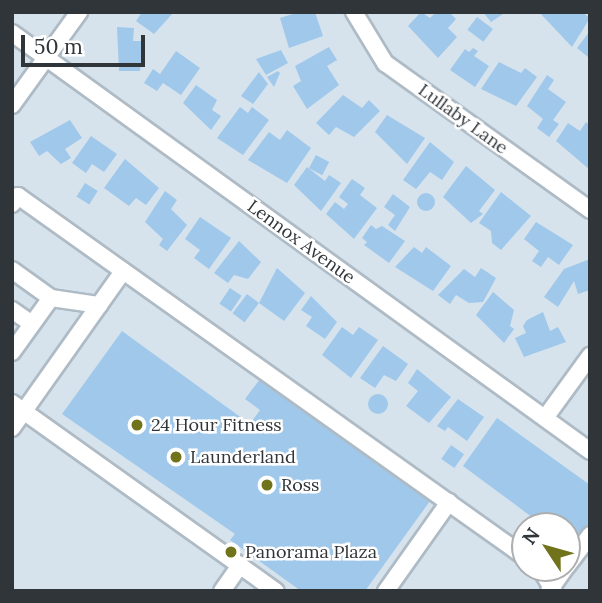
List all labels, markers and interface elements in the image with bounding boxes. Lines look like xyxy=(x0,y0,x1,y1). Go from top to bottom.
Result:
scale bar xyxy=(24,21,149,65)
text: 50 m xyxy=(34,33,83,60)
street label: Lullaby Lane xyxy=(414,79,512,159)
street label: Lennox Avenue xyxy=(243,196,359,288)
place label: 24 Hour Fitness xyxy=(151,414,282,436)
marker: 24 Hour Fitness xyxy=(129,417,145,433)
place label: Launderland xyxy=(190,446,296,468)
marker: Launderland xyxy=(168,449,184,465)
place label: Ross xyxy=(281,474,319,496)
marker: Ross xyxy=(259,477,275,493)
north arrow xyxy=(511,512,581,582)
text: N xyxy=(517,523,545,549)
place label: Panorama Plaza xyxy=(245,541,377,563)
marker: Panorama Plaza xyxy=(223,544,239,560)

